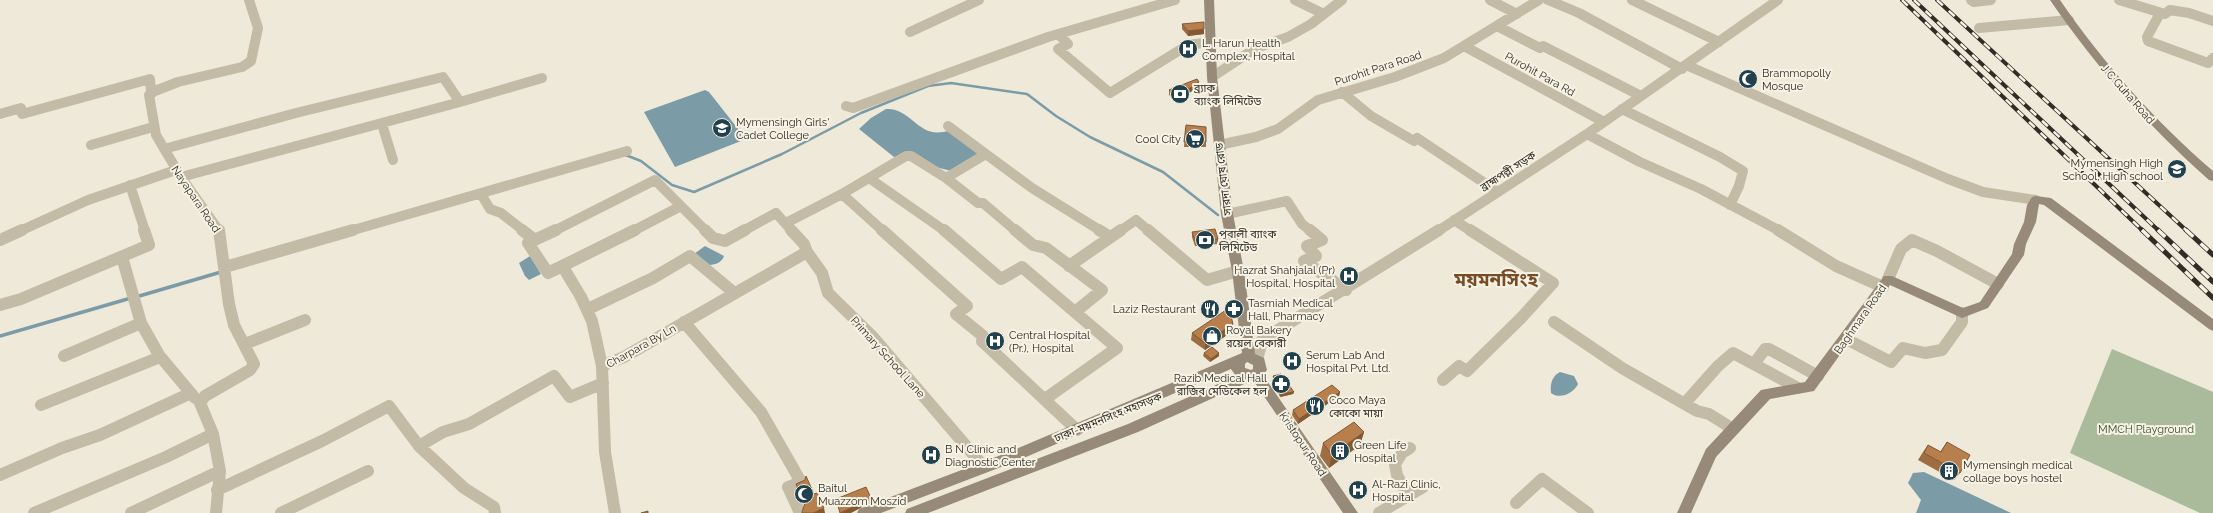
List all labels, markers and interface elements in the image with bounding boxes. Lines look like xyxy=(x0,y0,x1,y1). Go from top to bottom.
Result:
place label: L. Harun Health Complex, Hospital xyxy=(1202,37,1295,63)
hospital icon: L. Harun Health Complex, Hospital xyxy=(1177,38,1199,60)
street label: Purohit Para Road xyxy=(1333,48,1423,89)
street label: Purohit Para Rd xyxy=(1502,50,1577,99)
street label: J C Guha Road xyxy=(2098,62,2157,127)
place label: Brammopolly Mosque xyxy=(1762,67,1831,93)
mosque icon: Brammopolly Mosque xyxy=(1737,68,1759,90)
place label: ব্র্যাক ব্যাংক লিমিটেড xyxy=(1193,82,1262,108)
bank icon: ব্র্যাক ব্যাংক লিমিটেড xyxy=(1169,83,1191,105)
place label: Mymensingh Girls' Cadet College xyxy=(736,116,829,142)
school or university icon: Mymensingh Girls' Cadet College xyxy=(711,117,733,139)
supermarket icon: Cool City xyxy=(1184,128,1206,150)
place label: Cool City xyxy=(1135,133,1181,146)
street label: সারদা ঘোষ রোড xyxy=(1213,142,1235,217)
street label: ব্রাহ্মপল্লী সড়ক xyxy=(1477,149,1538,195)
place label: Mymensingh High School, High school xyxy=(2062,157,2163,183)
school or university icon: Mymensingh High School, High school xyxy=(2166,158,2188,180)
street label: Nayapara Road xyxy=(168,163,223,235)
place label: পূবালী ব্যাংক লিমিটেড xyxy=(1218,228,1276,254)
bank icon: পূবালী ব্যাংক লিমিটেড xyxy=(1194,229,1216,251)
place label: Hazrat Shahjalal (Pr) Hospital, Hospital xyxy=(1234,264,1335,290)
hospital icon: Hazrat Shahjalal (Pr) Hospital, Hospital xyxy=(1338,265,1360,287)
district label: ময়মনসিংহ xyxy=(1453,268,1538,290)
street label: Baghmara Road xyxy=(1832,282,1889,356)
place label: Tasmiah Medical Hall, Pharmacy xyxy=(1248,297,1333,323)
restaurant icon: Laziz Restaurant xyxy=(1199,298,1221,320)
pharmacy icon: Tasmiah Medical Hall, Pharmacy xyxy=(1223,298,1245,320)
place label: Laziz Restaurant xyxy=(1113,303,1196,316)
street label: Primary School Lane xyxy=(848,314,928,401)
street label: Charpara By Ln xyxy=(604,322,678,371)
place label: Royal Bakery রয়েল বেকারী xyxy=(1225,324,1292,350)
shop icon: Royal Bakery রয়েল বেকারী xyxy=(1201,325,1223,347)
place label: Central Hospital (Pr.), Hospital xyxy=(1009,329,1090,355)
hospital icon: Central Hospital (Pr.), Hospital xyxy=(984,330,1006,352)
place label: Serum Lab And Hospital Pvt. Ltd. xyxy=(1306,349,1390,375)
hospital icon: Serum Lab And Hospital Pvt. Ltd. xyxy=(1281,350,1303,372)
place label: Razib Medical Hall রাজিব মেডিকেল হল xyxy=(1174,372,1268,398)
pharmacy icon: Razib Medical Hall রাজিব মেডিকেল হল xyxy=(1270,373,1292,395)
street label: ঢাকা-ময়মনসিংহ মহাসড়ক xyxy=(1052,390,1164,445)
place label: Coco Maya কোকো মায়া xyxy=(1329,394,1386,420)
restaurant icon: Coco Maya কোকো মায়া xyxy=(1304,395,1326,417)
street label: Kristopur Road xyxy=(1276,410,1329,479)
park label: MMCH Playground xyxy=(2098,423,2194,436)
place label: Green Life Hospital xyxy=(1354,439,1407,465)
building icon: Green Life Hospital xyxy=(1329,440,1351,462)
place label: B N Clinic and Diagnostic Center xyxy=(945,443,1036,469)
hospital icon: B N Clinic and Diagnostic Center xyxy=(920,444,942,466)
place label: Mymensingh medical collage boys hostel xyxy=(1963,459,2073,485)
building icon: Mymensingh medical collage boys hostel xyxy=(1938,460,1960,482)
place label: Al-Razi Clinic, Hospital xyxy=(1372,478,1441,504)
hospital icon: Al-Razi Clinic, Hospital xyxy=(1347,479,1369,501)
place label: Baitul Muazzom Moszid xyxy=(818,482,907,508)
mosque icon: Baitul Muazzom Moszid xyxy=(793,483,815,505)

